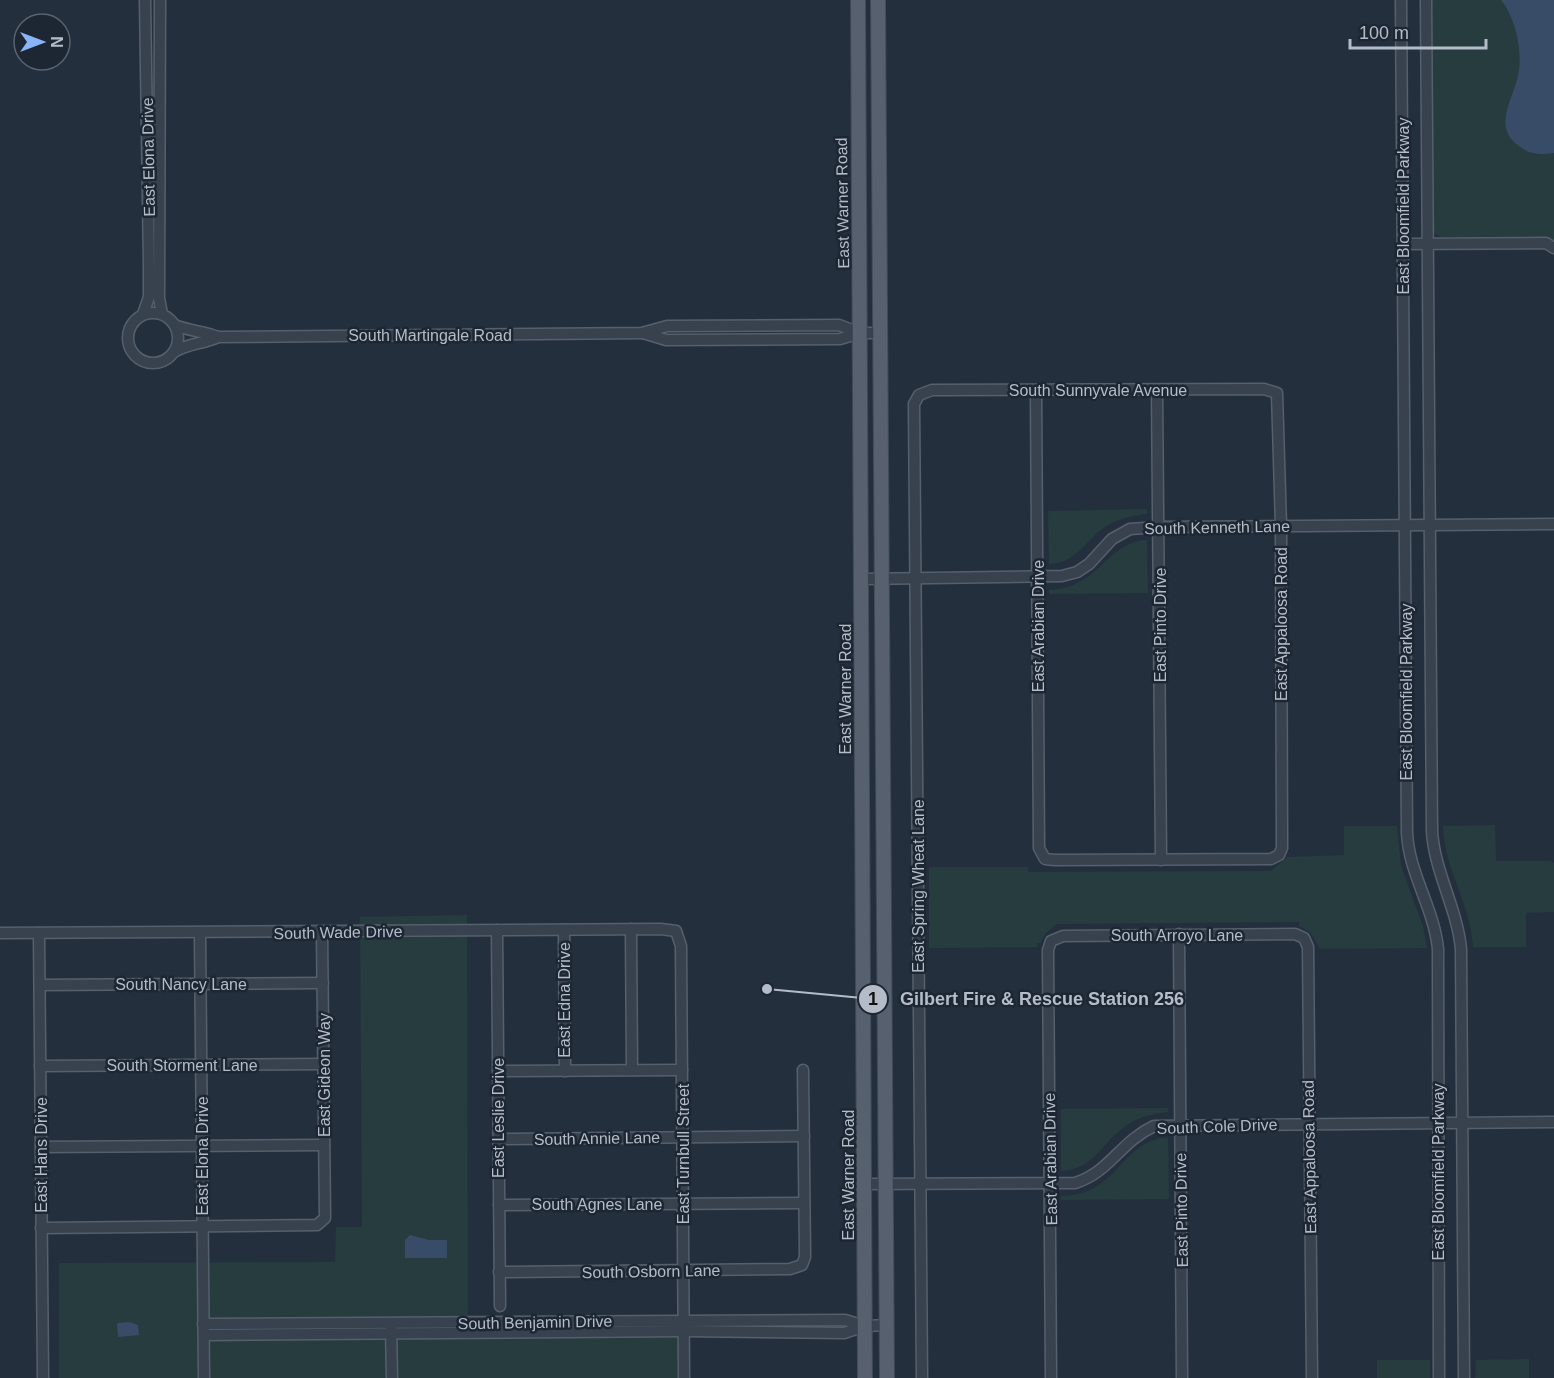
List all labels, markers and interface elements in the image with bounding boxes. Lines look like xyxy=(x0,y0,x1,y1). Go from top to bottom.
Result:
north arrow xyxy=(12,12,72,72)
scale bar xyxy=(1350,12,1486,50)
text: 100 m xyxy=(1359,23,1409,43)
text: N xyxy=(48,36,65,48)
street label: East Elona Drive xyxy=(139,97,158,217)
street label: East Bloomfield Parkway xyxy=(1395,118,1412,294)
street label: East Warner Road xyxy=(833,137,852,269)
street label: South Martingale Road xyxy=(348,327,512,344)
street label: South Sunnyvale Avenue xyxy=(1009,382,1187,399)
street label: South Kenneth Lane xyxy=(1144,518,1290,537)
street label: East Appaloosa Road xyxy=(1273,547,1290,701)
street label: East Arabian Drive xyxy=(1030,560,1047,692)
street label: East Pinto Drive xyxy=(1152,568,1169,682)
street label: East Bloomfield Parkway xyxy=(1398,604,1415,780)
street label: East Warner Road xyxy=(837,623,854,755)
street label: East Spring Wheat Lane xyxy=(910,799,927,973)
street label: South Wade Drive xyxy=(273,923,403,942)
street label: South Arroyo Lane xyxy=(1111,927,1243,944)
street label: East Edna Drive xyxy=(556,942,573,1058)
street label: South Nancy Lane xyxy=(115,976,247,993)
callout: Gilbert Fire & Rescue Station 256 xyxy=(858,981,1196,1017)
text: 1 xyxy=(868,989,878,1009)
text: Gilbert Fire & Rescue Station 256 xyxy=(900,989,1184,1009)
street label: East Gideon Way xyxy=(316,1013,333,1137)
street label: South Storment Lane xyxy=(106,1057,258,1074)
street label: East Leslie Drive xyxy=(490,1058,507,1178)
street label: East Appaloosa Road xyxy=(1300,1080,1319,1234)
street label: East Turnbull Street xyxy=(675,1083,692,1224)
street label: East Bloomfield Parkway xyxy=(1430,1084,1447,1260)
street label: East Arabian Drive xyxy=(1041,1093,1060,1225)
street label: East Elona Drive xyxy=(194,1096,211,1216)
street label: East Hans Drive xyxy=(33,1097,50,1213)
street label: East Warner Road xyxy=(840,1109,857,1241)
street label: South Cole Drive xyxy=(1156,1116,1278,1137)
street label: South Annie Lane xyxy=(534,1129,660,1148)
street label: East Pinto Drive xyxy=(1172,1152,1191,1267)
street label: South Agnes Lane xyxy=(532,1196,662,1213)
street label: South Osborn Lane xyxy=(581,1262,721,1281)
street label: South Benjamin Drive xyxy=(457,1313,613,1332)

